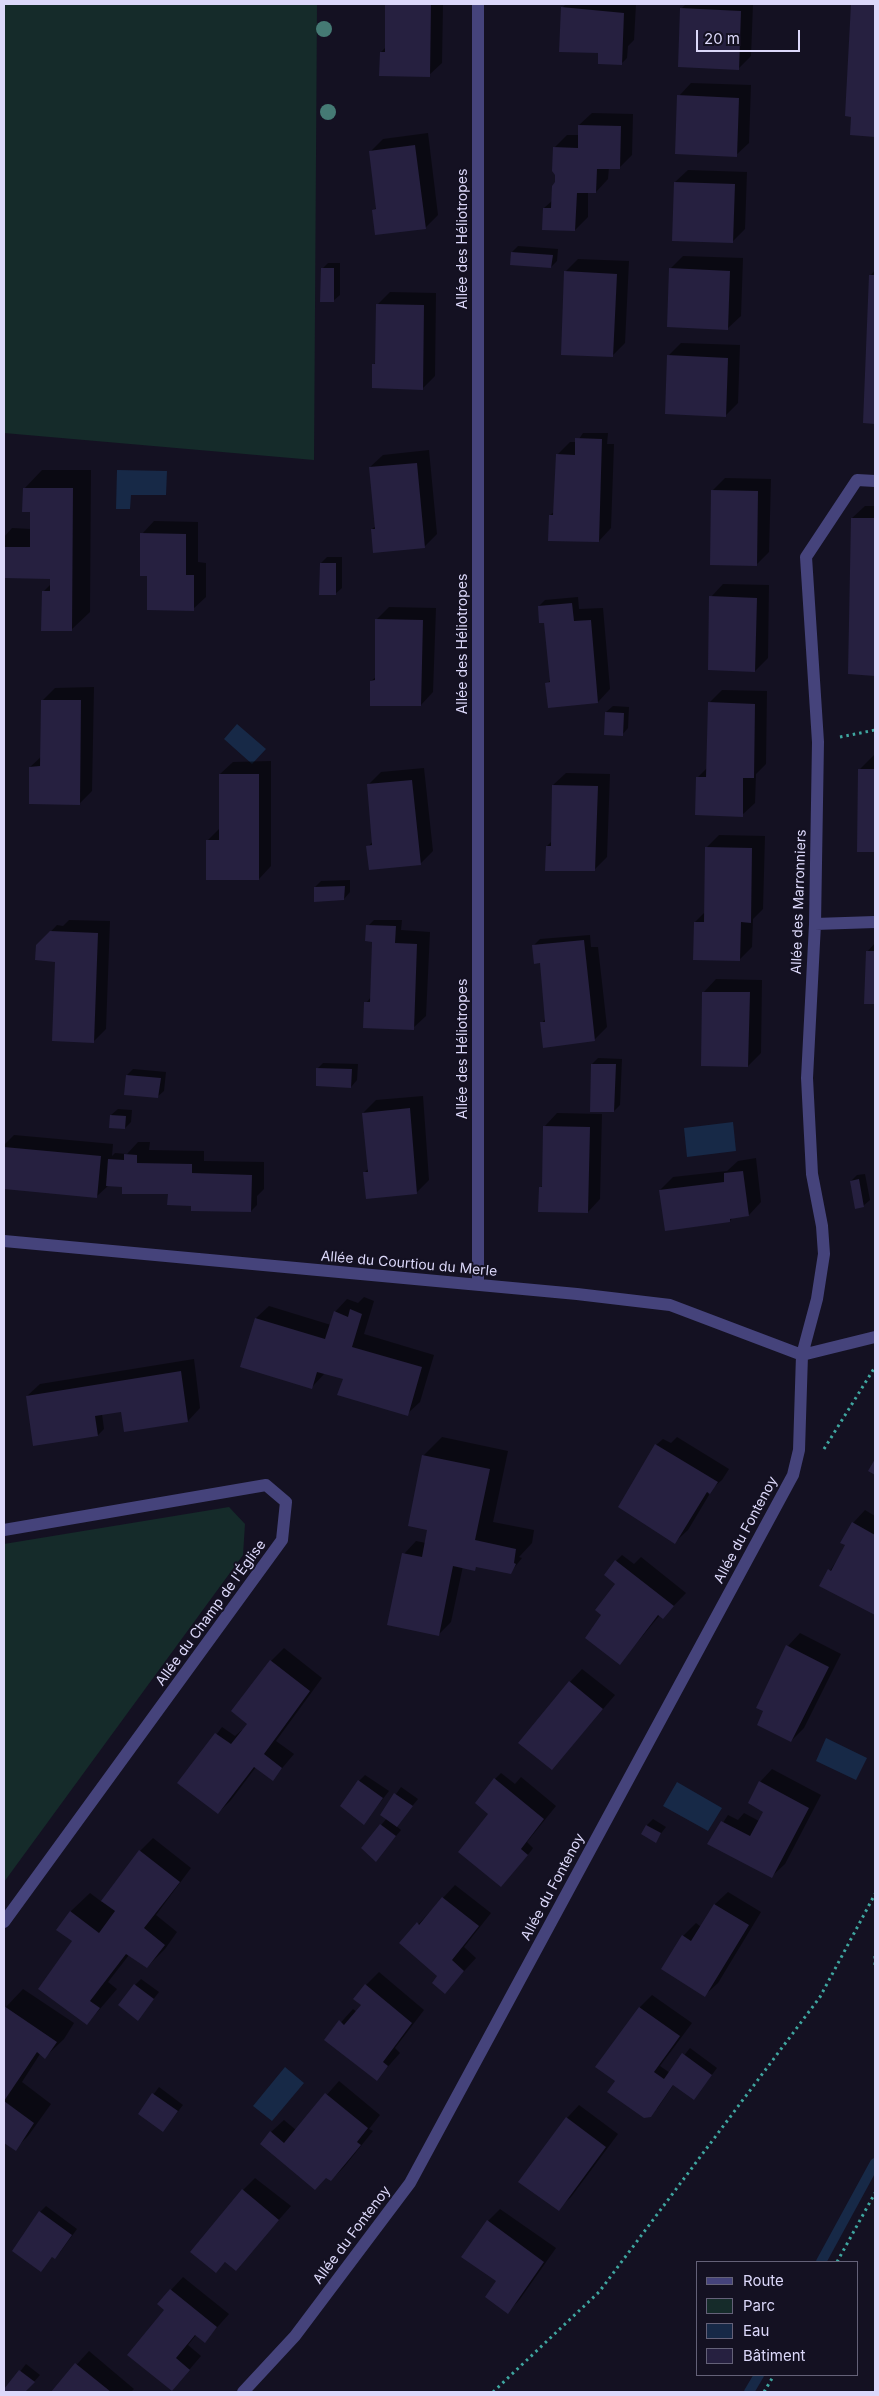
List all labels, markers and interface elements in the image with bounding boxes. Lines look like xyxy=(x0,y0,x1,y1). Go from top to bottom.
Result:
scale bar xyxy=(699,20,803,52)
text: 20 m xyxy=(704,29,740,48)
street label: Allée des Héliotropes xyxy=(455,169,471,309)
street label: Allée des Héliotropes xyxy=(455,574,471,714)
street label: Allée des Marronniers xyxy=(788,829,810,975)
street label: Allée des Héliotropes xyxy=(455,979,471,1119)
street label: Allée du Courtiou du Merle xyxy=(320,1248,498,1280)
street label: Allée du Fontenoy xyxy=(711,1474,781,1586)
street label: Allée du Champ de l'Église xyxy=(152,1537,270,1689)
street label: Allée du Fontenoy xyxy=(518,1831,588,1943)
street label: Allée du Fontenoy xyxy=(310,2183,394,2287)
legend xyxy=(696,2261,859,2376)
text: Route xyxy=(743,2271,784,2290)
text: Parc xyxy=(743,2296,775,2315)
text: Eau xyxy=(743,2321,769,2340)
text: Bâtiment xyxy=(743,2346,805,2365)

